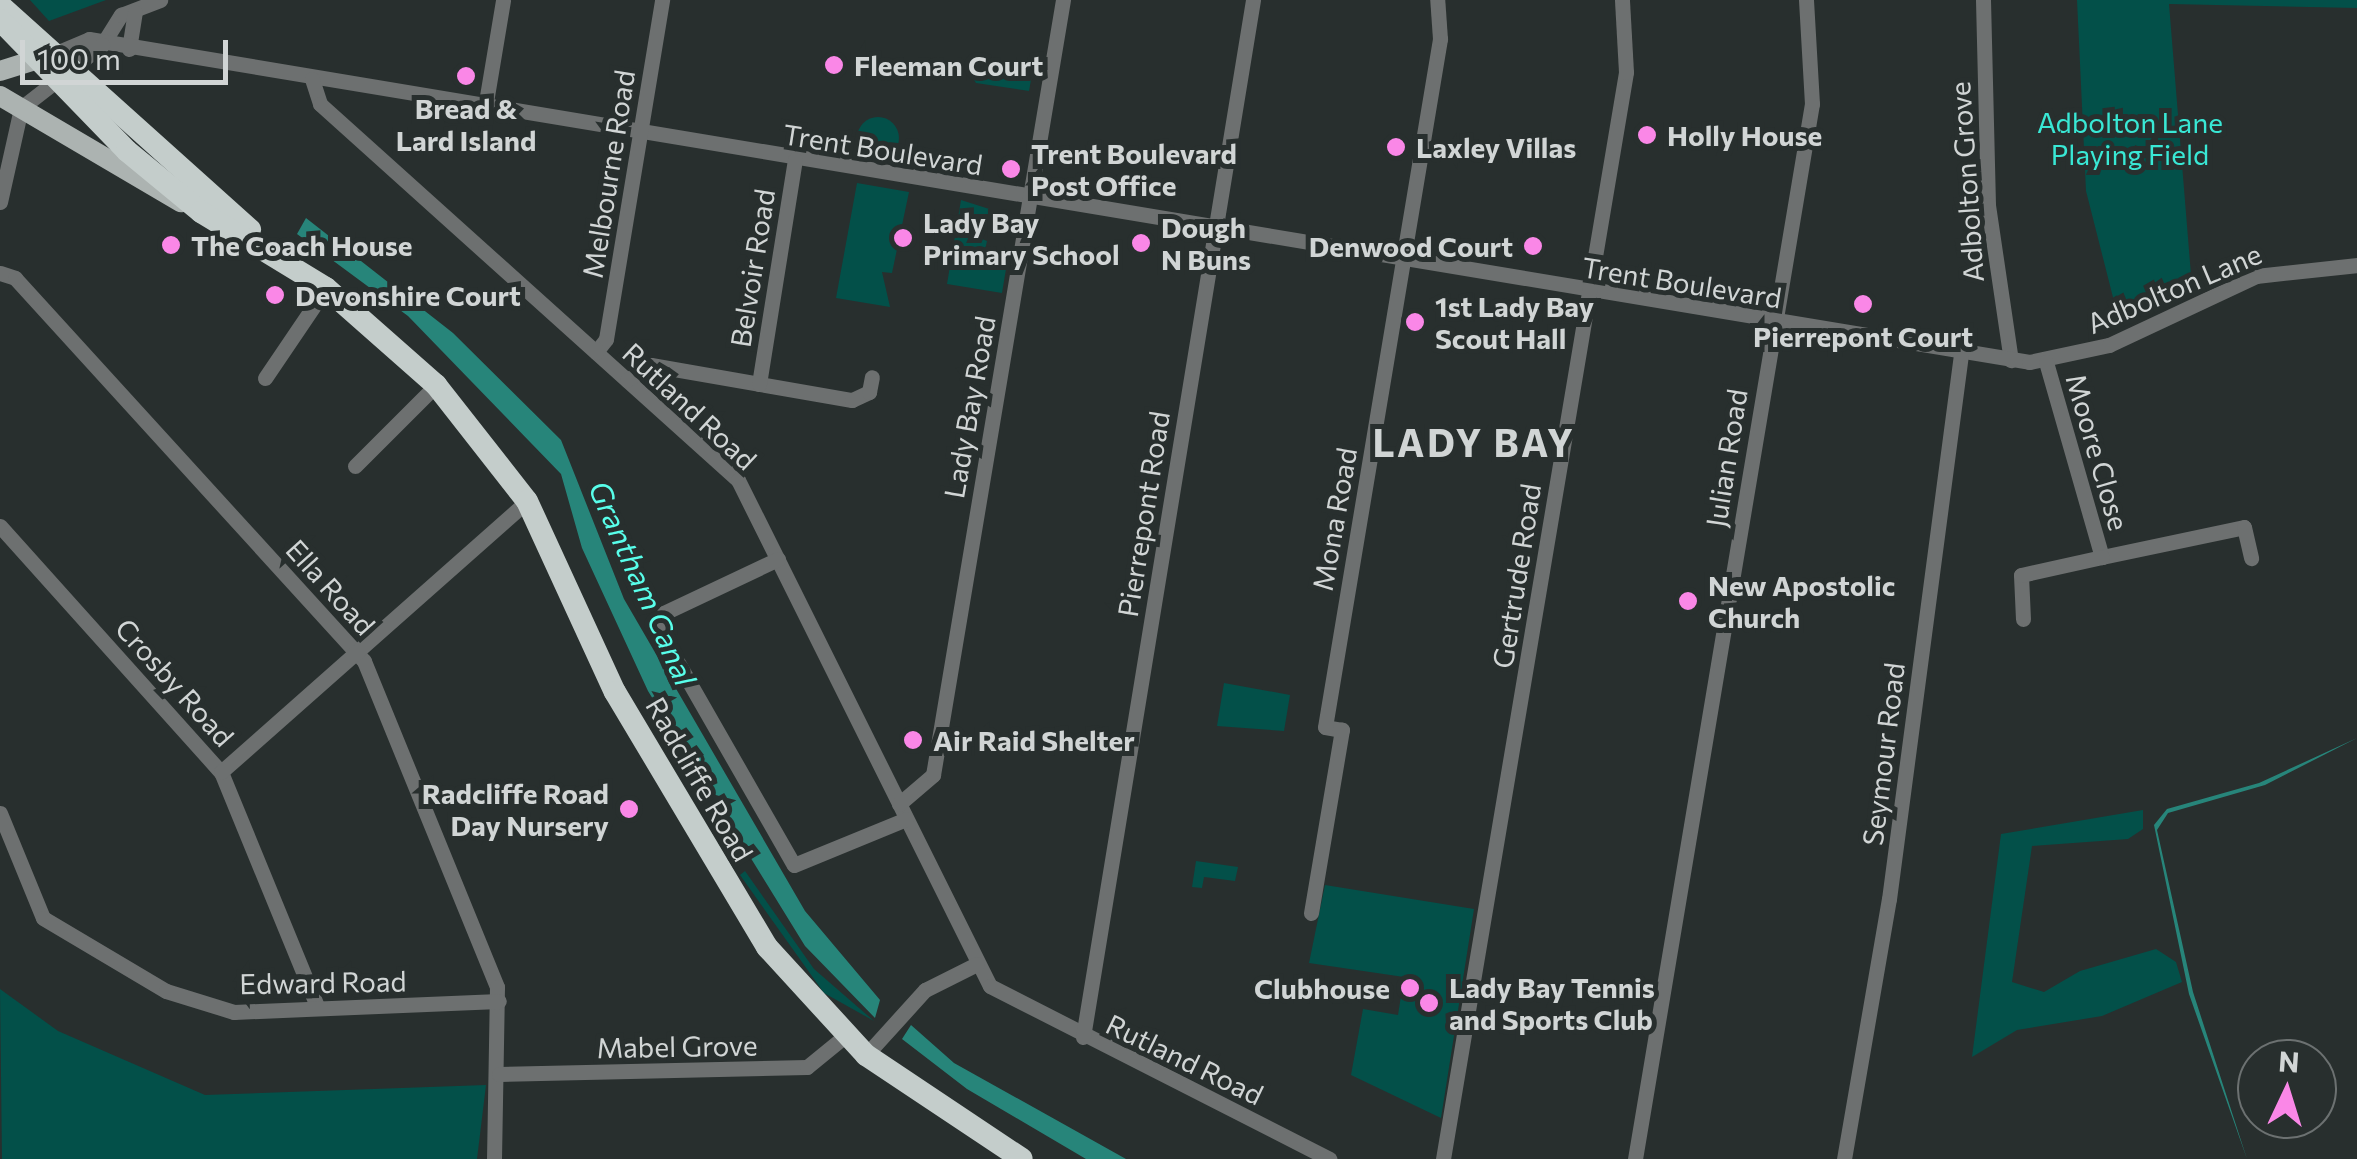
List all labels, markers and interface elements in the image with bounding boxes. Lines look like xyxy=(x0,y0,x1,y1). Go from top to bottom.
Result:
scale bar xyxy=(25,20,232,82)
text: 100 m xyxy=(37,39,121,76)
place label: Fleeman Court xyxy=(854,48,1043,82)
marker: Fleeman Court xyxy=(823,54,845,76)
marker: Bread & Lard Island xyxy=(455,65,477,87)
street label: Melbourne Road xyxy=(575,68,641,280)
street label: Adbolton Grove xyxy=(1942,81,1990,283)
place label: Bread & Lard Island xyxy=(396,91,536,157)
park label: Adbolton Lane Playing Field xyxy=(2037,105,2223,171)
street label: Trent Boulevard xyxy=(781,117,985,181)
place label: Holly House xyxy=(1667,118,1822,152)
marker: Holly House xyxy=(1636,124,1658,146)
place label: Laxley Villas xyxy=(1416,130,1576,164)
place label: Trent Boulevard Post Office xyxy=(1031,136,1237,202)
marker: Laxley Villas xyxy=(1385,136,1407,158)
marker: Trent Boulevard Post Office xyxy=(1000,158,1022,180)
street label: Belvoir Road xyxy=(723,187,781,349)
place label: Lady Bay Primary School xyxy=(923,205,1120,271)
place label: Dough N Buns xyxy=(1161,210,1251,276)
marker: Lady Bay Primary School xyxy=(892,227,914,249)
place label: The Coach House xyxy=(191,228,413,262)
place label: Denwood Court xyxy=(1309,229,1513,263)
marker: Dough N Buns xyxy=(1130,232,1152,254)
marker: The Coach House xyxy=(160,234,182,256)
marker: Denwood Court xyxy=(1522,235,1544,257)
street label: Adbolton Lane xyxy=(2082,236,2266,340)
street label: Trent Boulevard xyxy=(1580,250,1784,314)
place label: Devonshire Court xyxy=(295,278,521,312)
marker: Devonshire Court xyxy=(264,284,286,306)
place label: 1st Lady Bay Scout Hall xyxy=(1435,289,1594,355)
marker: Pierrepont Court xyxy=(1852,293,1874,315)
marker: 1st Lady Bay Scout Hall xyxy=(1404,311,1426,333)
street label: Lady Bay Road xyxy=(936,313,1002,501)
place label: Pierrepont Court xyxy=(1753,319,1973,353)
street label: Rutland Road xyxy=(616,336,764,476)
street label: Moore Close xyxy=(2060,370,2136,534)
street label: Julian Road xyxy=(1698,386,1754,530)
street label: Pierrepont Road xyxy=(1110,409,1176,619)
district label: LADY BAY xyxy=(1373,419,1575,465)
street label: Mona Road xyxy=(1305,445,1363,593)
water label: Grantham Canal xyxy=(582,475,704,691)
street label: Gertrude Road xyxy=(1485,481,1547,671)
street label: Ella Road xyxy=(280,533,382,641)
place label: New Apostolic Church xyxy=(1708,568,1895,634)
marker: New Apostolic Church xyxy=(1677,590,1699,612)
street label: Crosby Road xyxy=(109,611,241,753)
street label: Seymour Road xyxy=(1855,661,1911,847)
street label: Radcliffe Road xyxy=(639,691,761,867)
place label: Air Raid Shelter xyxy=(933,723,1135,757)
marker: Air Raid Shelter xyxy=(902,729,924,751)
place label: Radcliffe Road Day Nursery xyxy=(422,776,609,842)
marker: Radcliffe Road Day Nursery xyxy=(618,798,640,820)
street label: Edward Road xyxy=(239,964,407,1000)
place label: Lady Bay Tennis and Sports Club xyxy=(1449,970,1655,1036)
place label: Clubhouse xyxy=(1254,971,1390,1005)
marker: Clubhouse xyxy=(1399,977,1421,999)
marker: Lady Bay Tennis and Sports Club xyxy=(1418,992,1440,1014)
street label: Rutland Road xyxy=(1101,1007,1269,1111)
street label: Mabel Grove xyxy=(596,1028,758,1064)
north arrow xyxy=(2237,1039,2337,1139)
text: N xyxy=(2277,1043,2301,1079)

